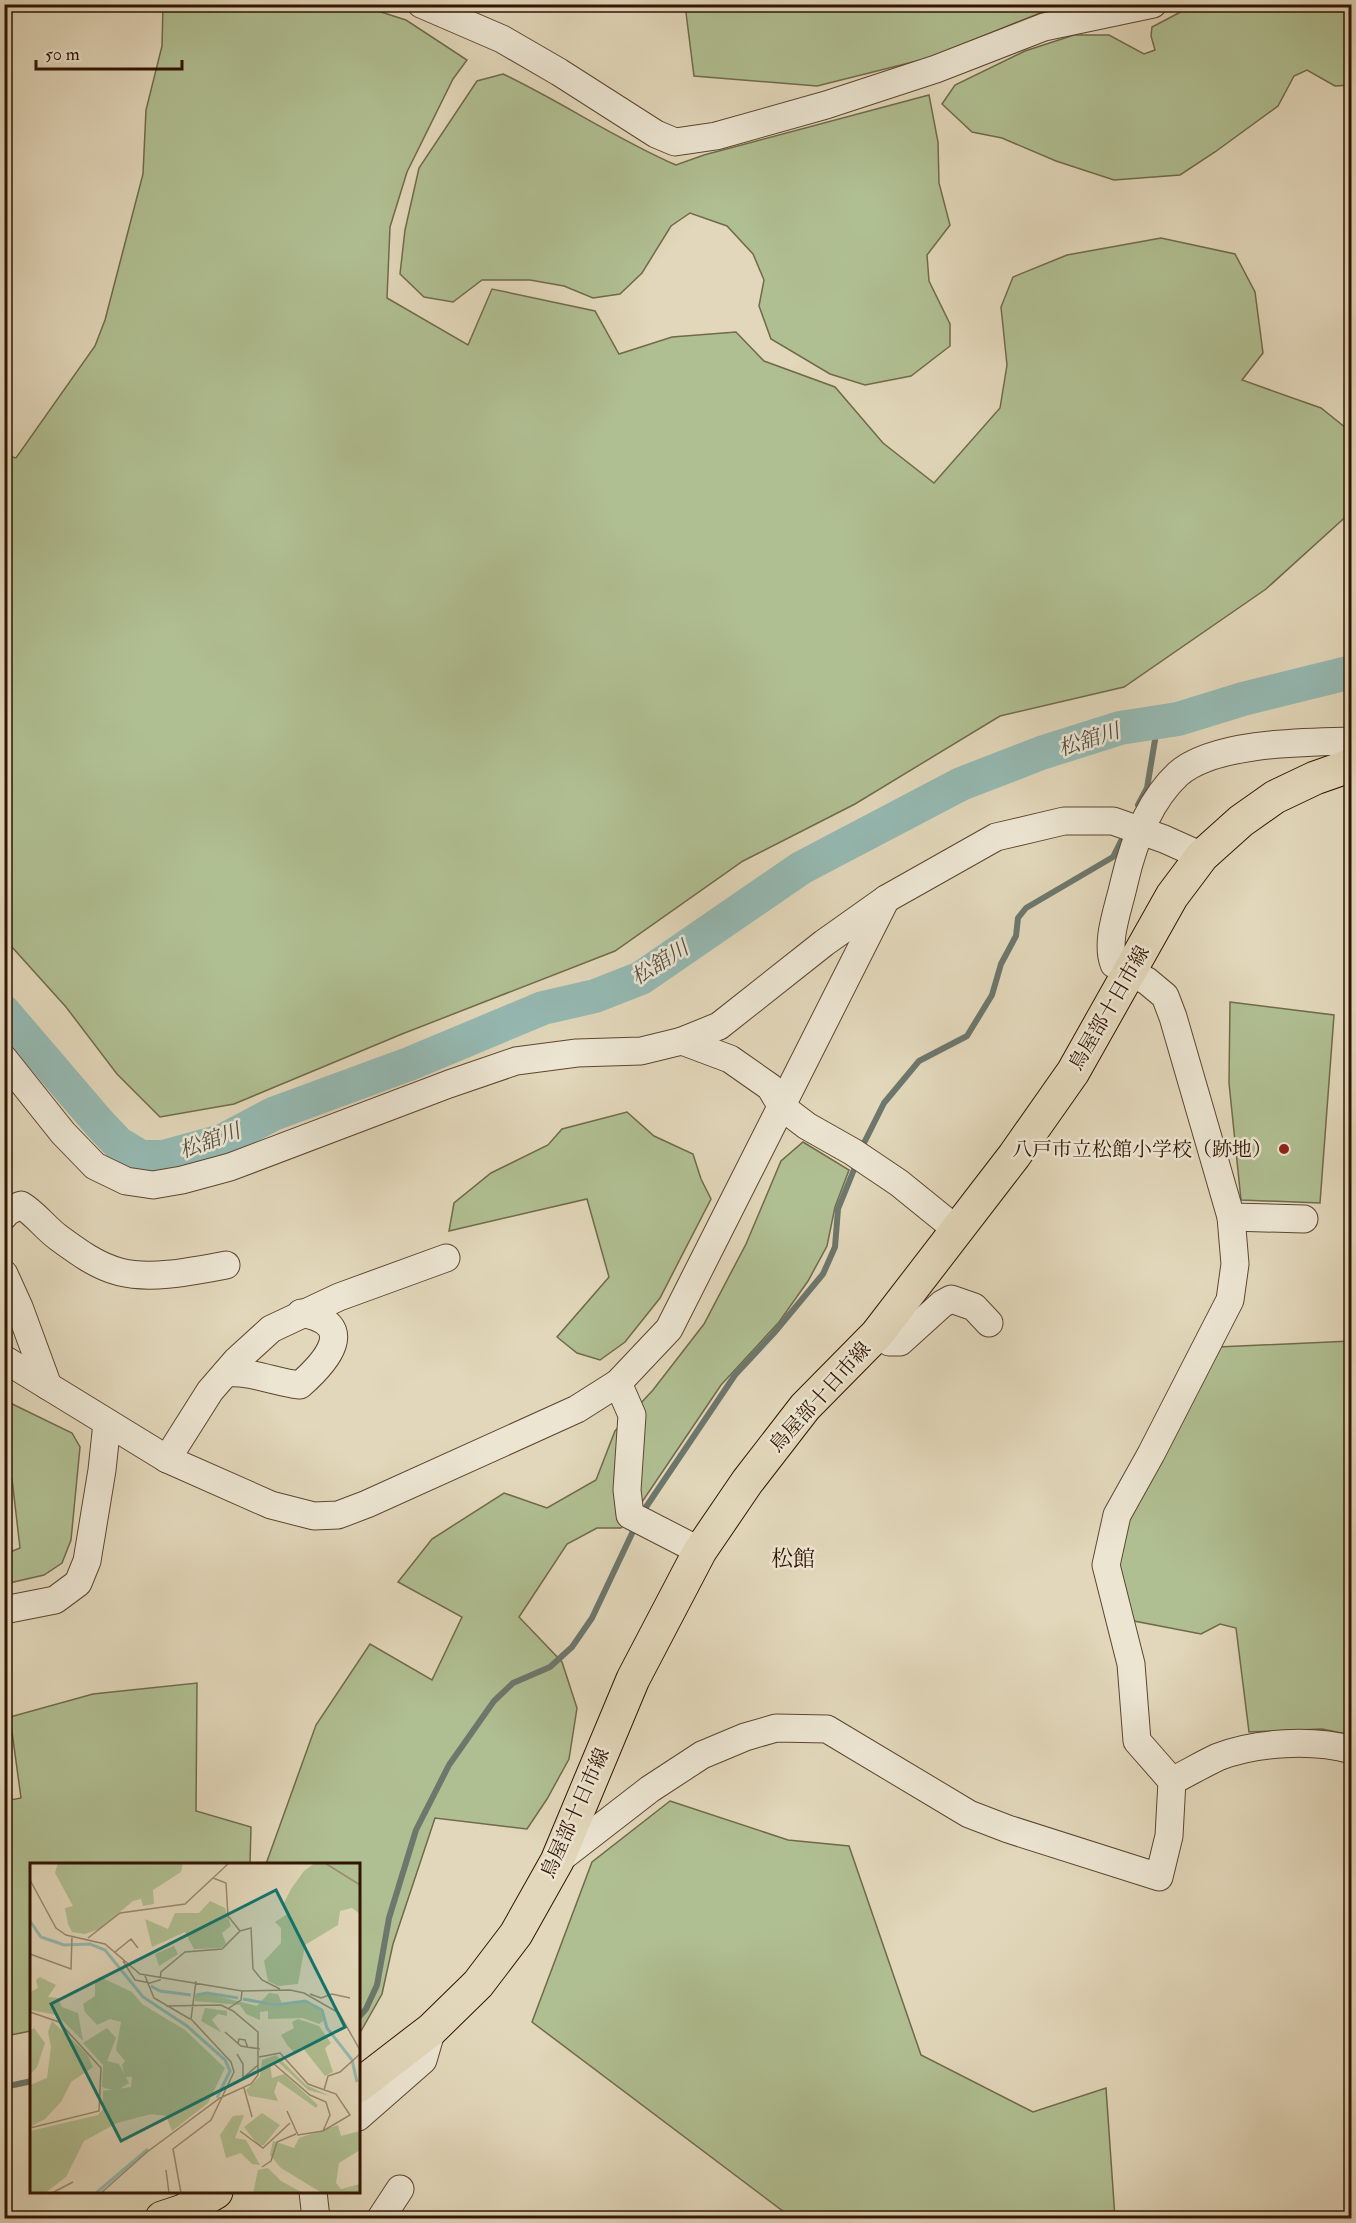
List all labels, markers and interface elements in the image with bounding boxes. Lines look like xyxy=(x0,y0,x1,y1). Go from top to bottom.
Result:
scale bar xyxy=(36,33,182,71)
text: 50 m xyxy=(45,43,80,66)
water label: 松舘川 xyxy=(1055,717,1125,763)
water label: 松舘川 xyxy=(626,934,696,991)
street label: 鳥屋部十日市線 xyxy=(1063,941,1155,1075)
water label: 松舘川 xyxy=(176,1117,246,1164)
place label: 八戸市立松館小学校（跡地） xyxy=(1012,1137,1272,1162)
marker: 八戸市立松館小学校（跡地） xyxy=(1277,1142,1291,1156)
street label: 鳥屋部十日市線 xyxy=(764,1337,876,1457)
district label: 松館 xyxy=(771,1545,815,1573)
street label: 鳥屋部十日市線 xyxy=(535,1744,615,1882)
inset map xyxy=(30,1863,360,2193)

